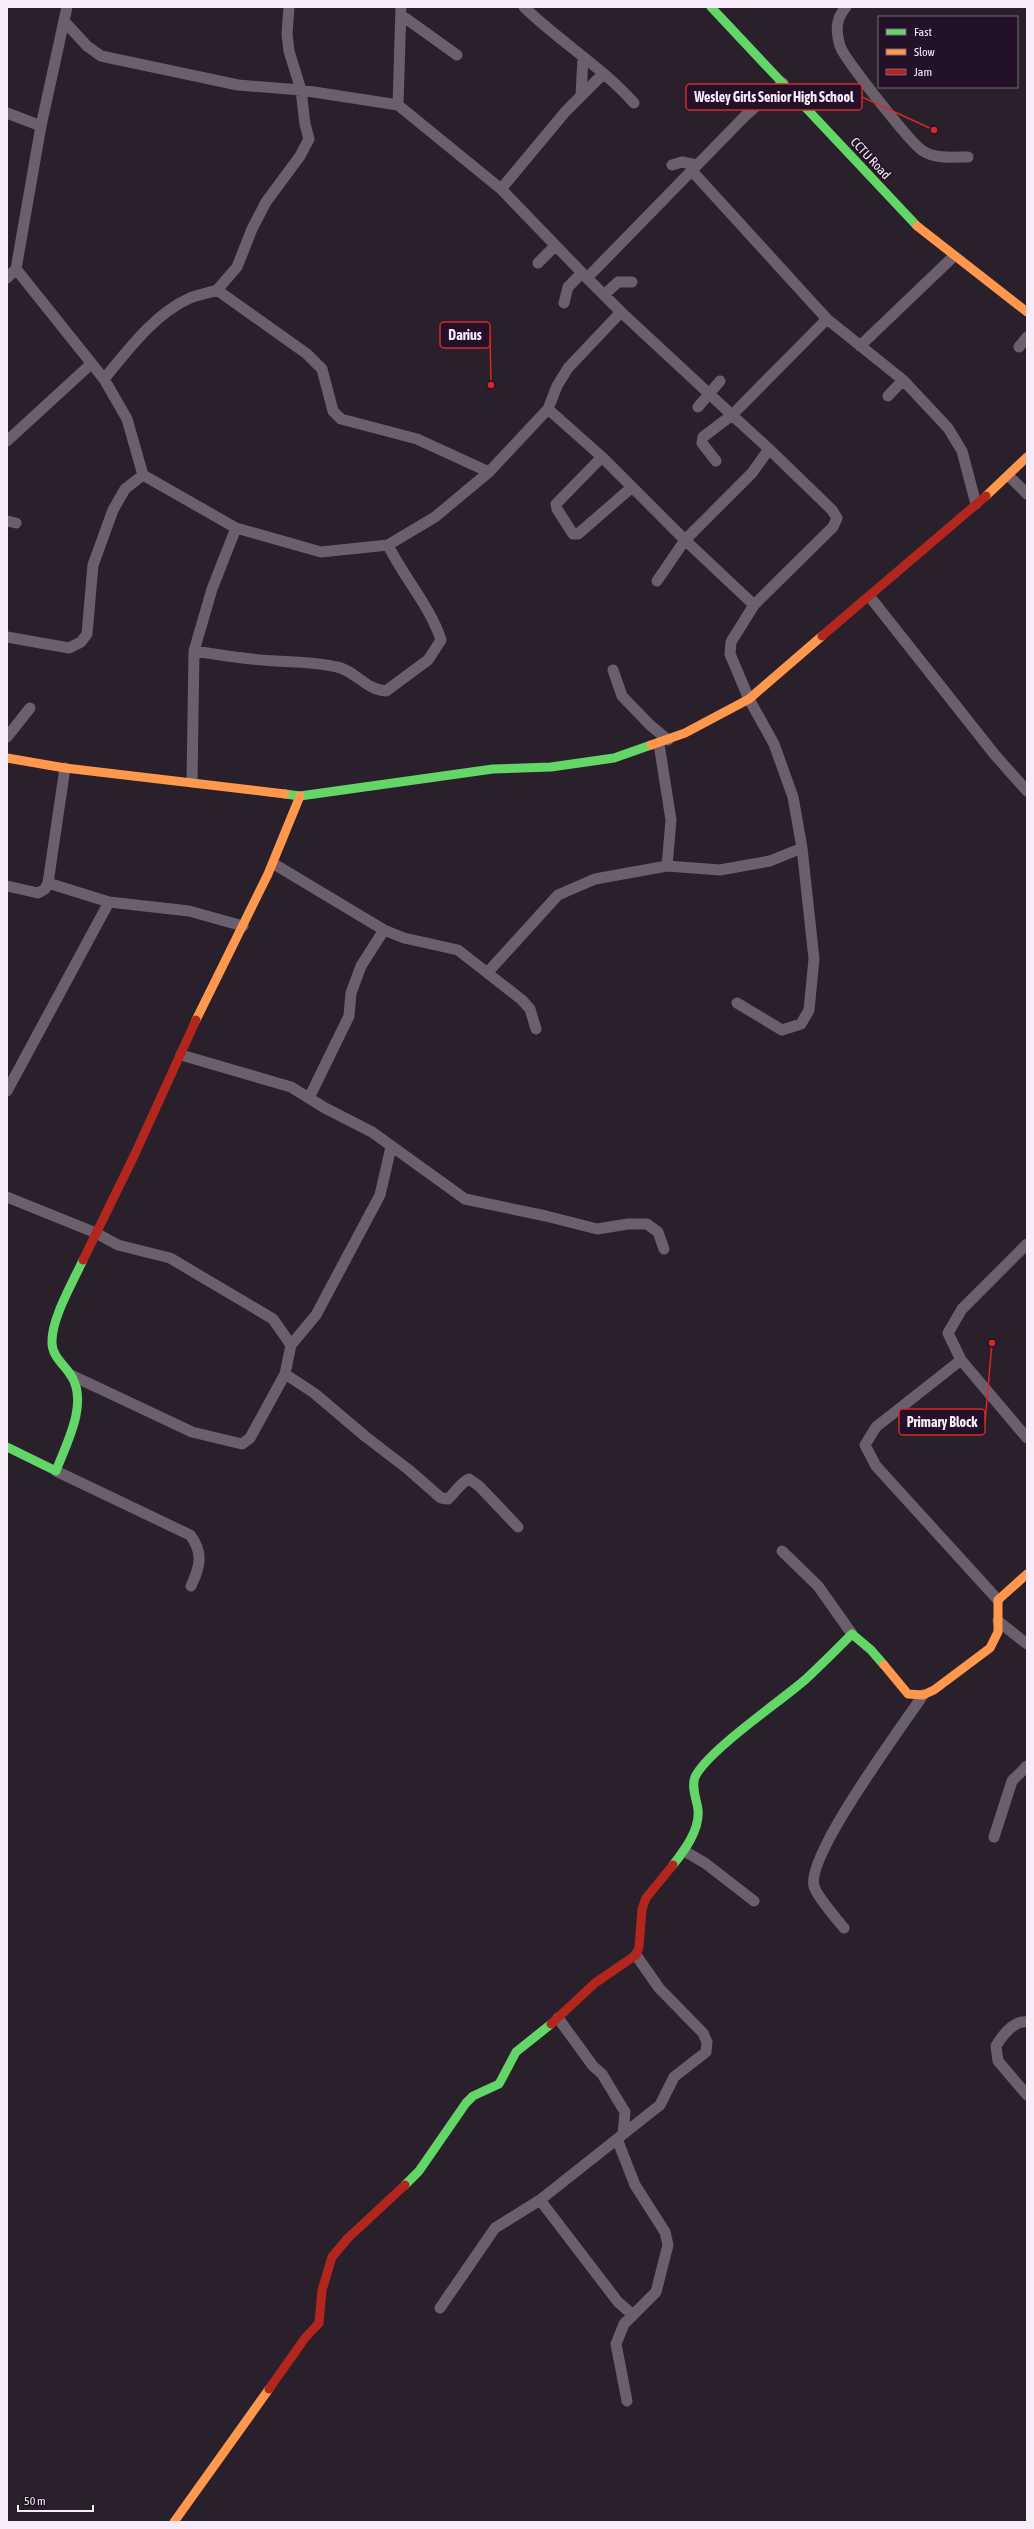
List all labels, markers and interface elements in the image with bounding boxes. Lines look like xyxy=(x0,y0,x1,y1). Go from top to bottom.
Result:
legend xyxy=(878,16,1018,88)
text: Fast xyxy=(914,25,932,39)
text: Slow xyxy=(914,45,935,59)
text: Jam xyxy=(914,65,932,79)
callout: Wesley Girls Senior High School xyxy=(686,84,862,110)
text: Wesley Girls Senior High School xyxy=(693,89,854,105)
street label: CCTU Road xyxy=(848,134,894,182)
callout: Darius xyxy=(440,322,490,348)
text: Darius xyxy=(448,327,482,343)
callout: Primary Block xyxy=(899,1409,985,1435)
text: Primary Block xyxy=(907,1414,978,1430)
scale bar xyxy=(18,2487,93,2513)
text: 50 m xyxy=(24,2494,46,2508)

